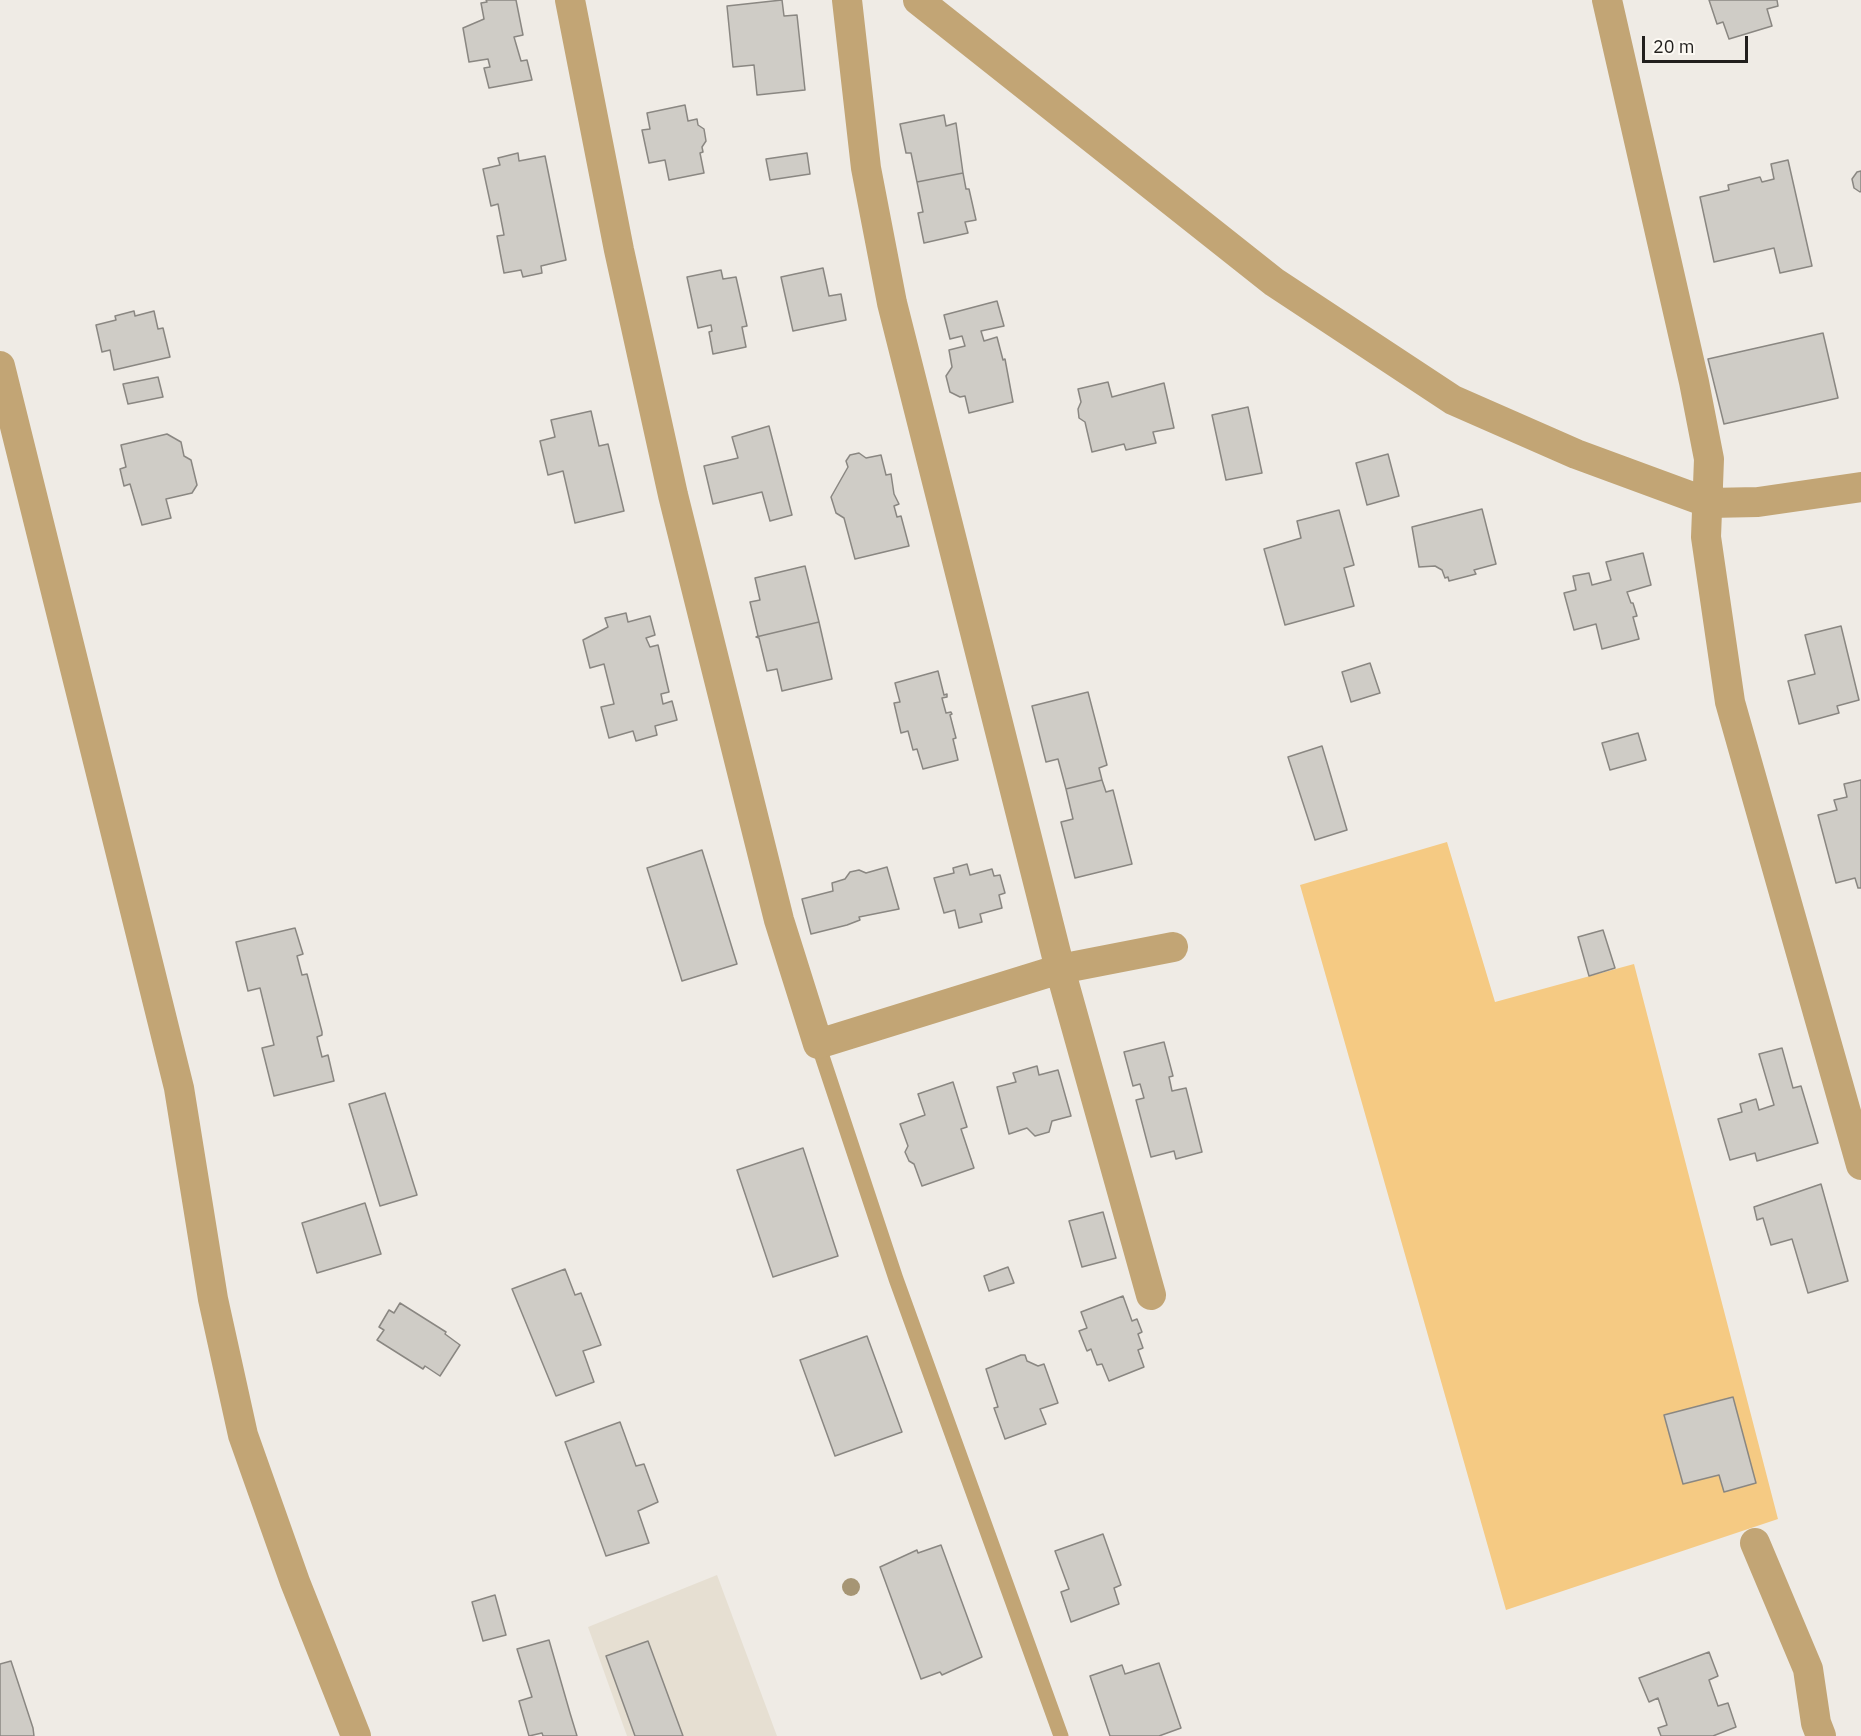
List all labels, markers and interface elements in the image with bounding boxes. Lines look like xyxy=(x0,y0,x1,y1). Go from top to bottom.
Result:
scale bar xyxy=(1645,24,1752,62)
text: 20 m xyxy=(1653,35,1695,58)

